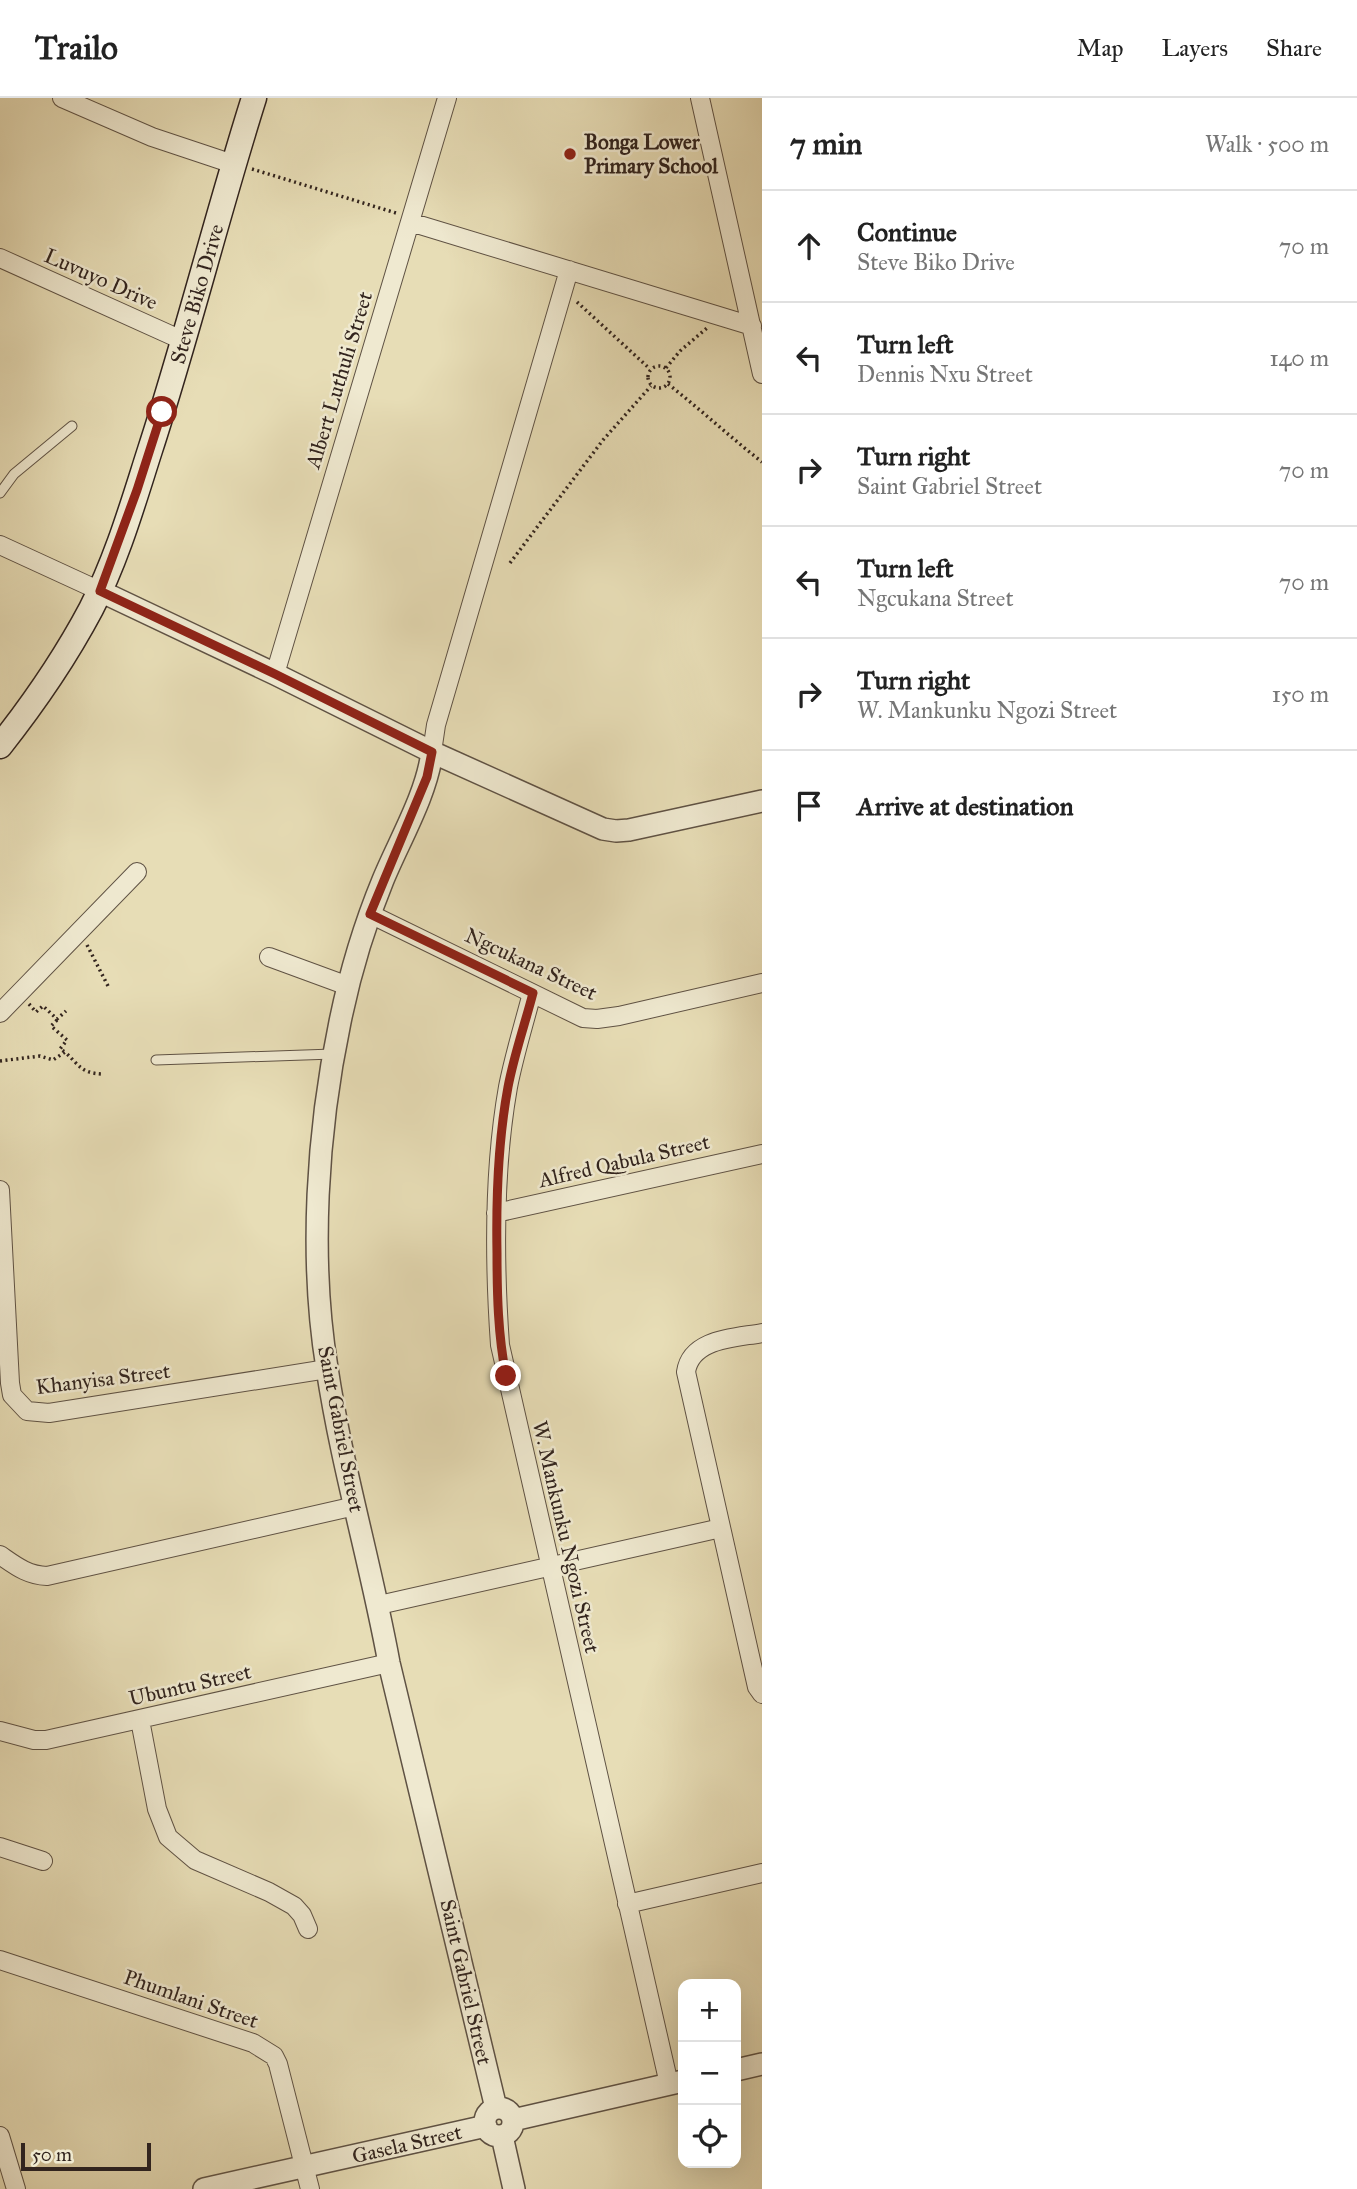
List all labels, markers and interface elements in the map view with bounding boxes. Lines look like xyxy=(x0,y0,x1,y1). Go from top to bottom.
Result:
text: Trailo xyxy=(35,28,118,68)
text: Map xyxy=(1077,33,1124,63)
text: Layers xyxy=(1162,33,1228,63)
text: Share xyxy=(1266,33,1322,63)
text: 7 min xyxy=(790,126,862,162)
place label: Bonga Lower Primary School xyxy=(584,129,719,179)
text: Walk · 500 m xyxy=(1205,130,1329,158)
marker: Bonga Lower Primary School xyxy=(562,146,578,162)
text: Continue xyxy=(857,216,957,248)
street label: Steve Biko Drive xyxy=(165,221,229,367)
icon: ahead xyxy=(790,227,828,265)
text: 70 m xyxy=(1279,232,1329,260)
street label: Luvuyo Drive xyxy=(40,242,162,316)
text: Steve Biko Drive xyxy=(857,248,1015,276)
street label: Albert Luthuli Street xyxy=(299,288,378,473)
text: Turn left xyxy=(857,328,953,360)
icon: left xyxy=(790,339,828,377)
text: 140 m xyxy=(1269,344,1329,372)
text: Dennis Nxu Street xyxy=(857,360,1033,388)
route start xyxy=(146,396,177,427)
text: Turn right xyxy=(857,440,970,472)
icon: right xyxy=(790,451,828,489)
text: 70 m xyxy=(1279,456,1329,484)
text: Saint Gabriel Street xyxy=(857,472,1042,500)
text: Turn left xyxy=(857,552,953,584)
icon: left xyxy=(790,563,828,601)
text: 70 m xyxy=(1279,568,1329,596)
text: Ngcukana Street xyxy=(857,584,1014,612)
text: Turn right xyxy=(857,664,970,696)
icon: right xyxy=(790,675,828,713)
text: 150 m xyxy=(1272,680,1329,708)
text: W. Mankunku Ngozi Street xyxy=(857,696,1117,724)
icon: arrive xyxy=(790,787,828,825)
text: Arrive at destination xyxy=(857,790,1074,822)
street label: Ngcukana Street xyxy=(461,922,602,1006)
street label: Alfred Qabula Street xyxy=(535,1129,713,1194)
street label: Saint Gabriel Street xyxy=(312,1344,370,1515)
street label: Khanyisa Street xyxy=(34,1358,172,1400)
route end xyxy=(490,1360,521,1391)
street label: W. Mankunku Ngozi Street xyxy=(527,1418,606,1656)
street label: Ubuntu Street xyxy=(126,1658,254,1712)
street label: Saint Gabriel Street xyxy=(434,1897,498,2068)
street label: Phumlani Street xyxy=(120,1964,262,2034)
map controls xyxy=(678,1979,741,2168)
button: + xyxy=(678,1979,741,2042)
button: − xyxy=(678,2042,741,2105)
button: locate xyxy=(678,2105,741,2168)
street label: Gasela Street xyxy=(350,2119,465,2169)
scale bar xyxy=(21,2140,150,2172)
text: 50 m xyxy=(32,2143,72,2166)

